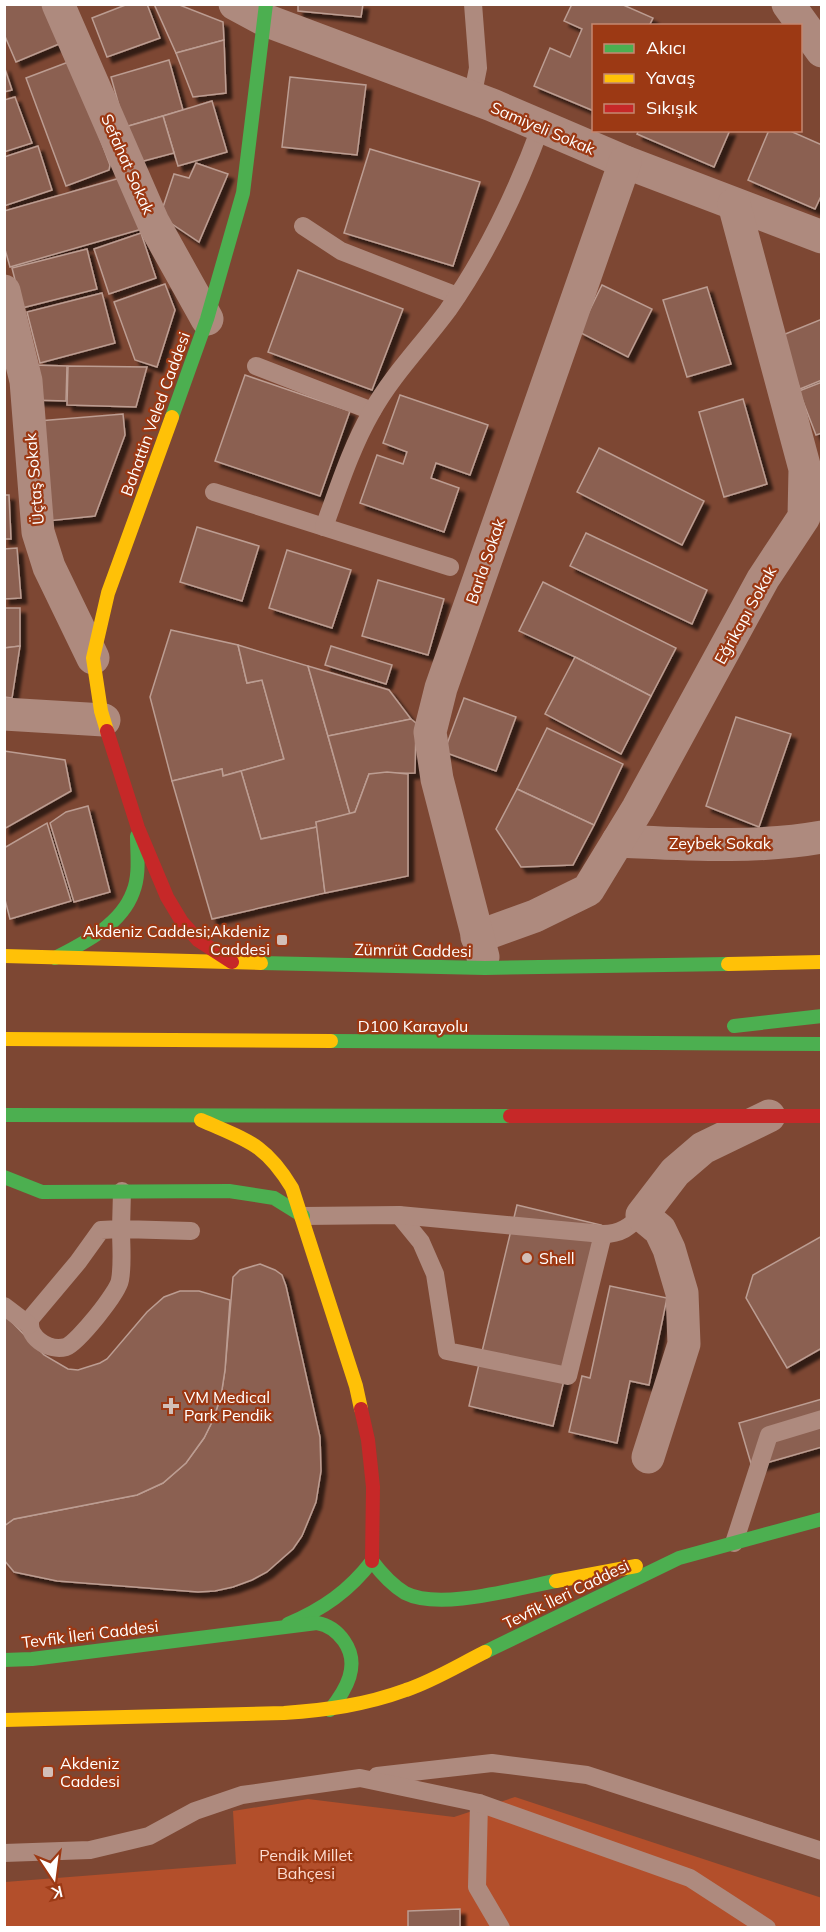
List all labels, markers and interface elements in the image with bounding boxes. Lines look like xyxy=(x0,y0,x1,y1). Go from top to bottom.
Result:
legend xyxy=(592,24,802,132)
text: Akıcı xyxy=(646,36,686,59)
text: Yavaş xyxy=(645,66,695,89)
text: Sıkışık xyxy=(646,96,698,119)
street label: Samiyeli Sokak xyxy=(488,97,599,159)
street label: Sefahat Sokak xyxy=(97,111,159,218)
street label: Bahattin Veled Caddesi xyxy=(116,329,194,499)
street label: Üçtaş Sokak xyxy=(20,432,48,526)
street label: Barla Sokak xyxy=(461,515,509,606)
street label: Eğrikapı Sokak xyxy=(710,562,781,668)
street label: Zeybek Sokak xyxy=(669,833,772,853)
place label: Akdeniz Caddesi;Akdeni̇z Caddesi̇ xyxy=(83,921,270,959)
marker: Akdeniz Caddesi;Akdeni̇z Caddesi̇ xyxy=(275,933,289,947)
street label: Zümrüt Caddesi xyxy=(354,939,472,961)
street label: D100 Karayolu xyxy=(358,1016,468,1036)
place label: Shell xyxy=(539,1248,575,1268)
marker: Shell xyxy=(520,1251,534,1265)
place label: VM Medical Park Pendik xyxy=(184,1387,272,1425)
marker: VM Medical Park Pendik xyxy=(162,1397,180,1415)
street label: Tevfik İleri Caddesi xyxy=(500,1555,632,1633)
street label: Tevfik İleri Caddesi xyxy=(20,1616,160,1652)
place label: Akdeni̇z Caddesi̇ xyxy=(60,1753,120,1791)
marker: Akdeni̇z Caddesi̇ xyxy=(41,1765,55,1779)
park label: Pendik Millet Bahçesi xyxy=(259,1845,353,1883)
north arrow xyxy=(24,1848,84,1908)
text: K xyxy=(49,1882,65,1904)

